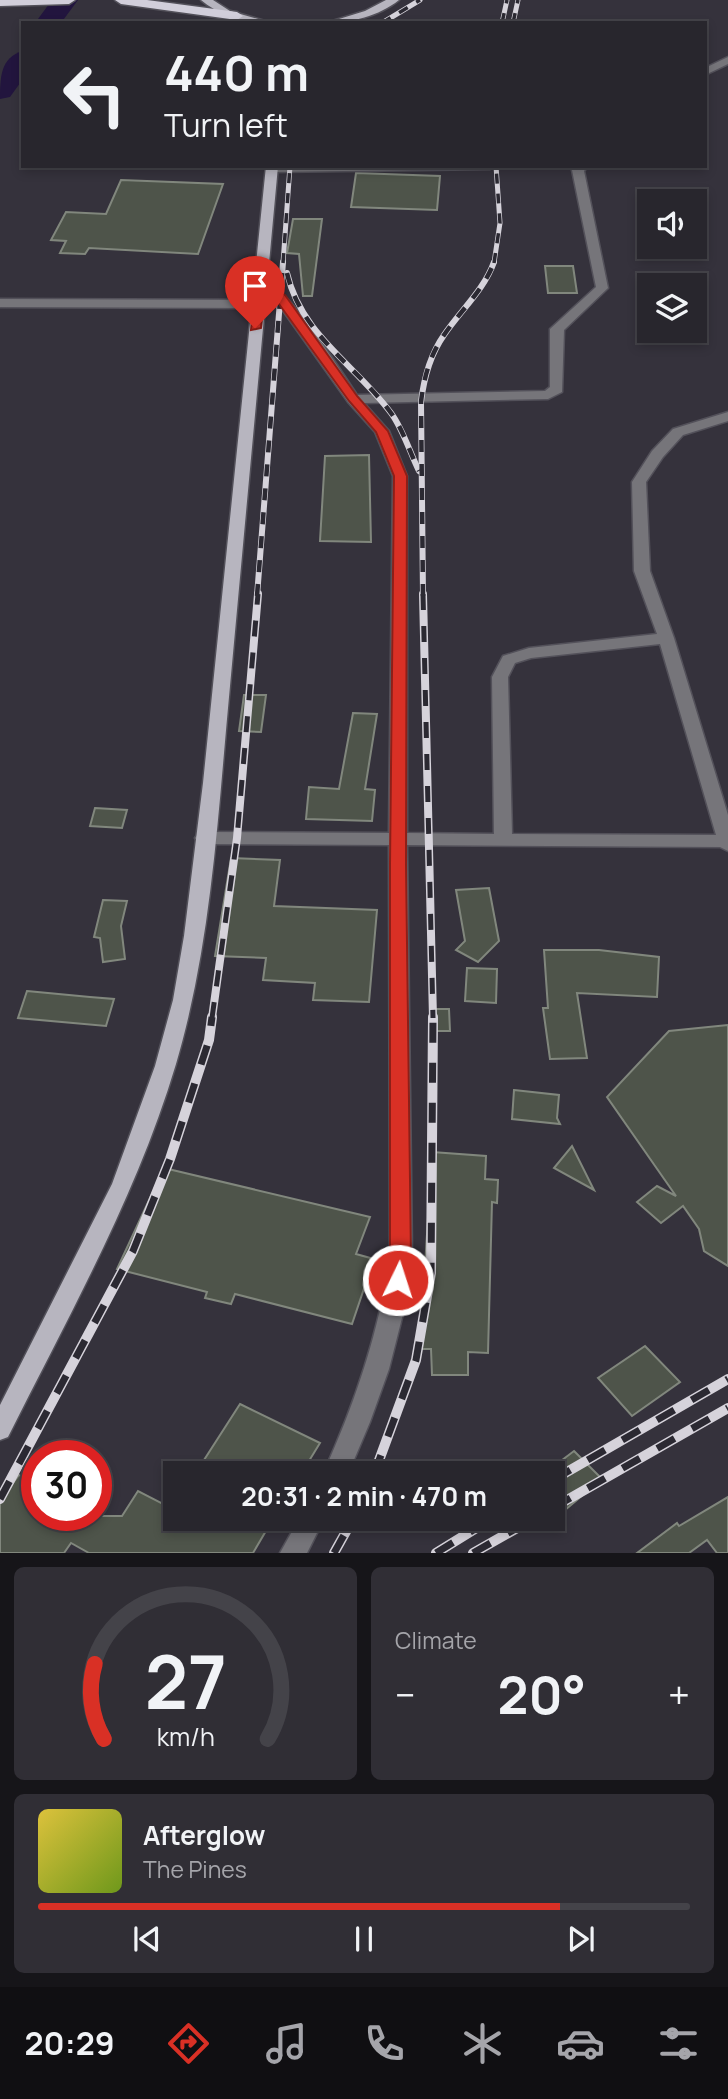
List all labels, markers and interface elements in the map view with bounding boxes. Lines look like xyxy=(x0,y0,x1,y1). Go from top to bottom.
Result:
text: 440 m xyxy=(164,39,309,106)
icon: left xyxy=(49,49,140,140)
text: Turn left xyxy=(164,103,288,147)
map controls xyxy=(637,189,707,343)
button: sound xyxy=(637,189,707,259)
pin xyxy=(225,256,285,328)
icon: arrive xyxy=(236,267,274,305)
button: layers xyxy=(637,273,707,343)
position arrow xyxy=(361,1243,435,1317)
speed limit sign: 30 xyxy=(21,1440,112,1531)
text: 20:31 · 2 min · 470 m xyxy=(241,1478,487,1514)
text: Climate xyxy=(395,1624,477,1656)
text: 27 xyxy=(144,1632,227,1732)
text: 20° xyxy=(498,1659,586,1730)
text: − xyxy=(395,1668,416,1720)
text: + xyxy=(668,1668,690,1720)
text: km/h xyxy=(156,1719,215,1754)
text: Afterglow xyxy=(143,1817,265,1853)
text: The Pines xyxy=(143,1853,247,1885)
icon: previous xyxy=(128,1920,166,1958)
icon: pause xyxy=(345,1920,383,1958)
icon: next xyxy=(562,1920,600,1958)
icon: directions xyxy=(164,2019,213,2068)
icon: music xyxy=(262,2019,311,2068)
icon: phone xyxy=(360,2019,409,2068)
icon: climate xyxy=(458,2019,507,2068)
icon: car xyxy=(556,2019,605,2068)
icon: filters xyxy=(654,2019,703,2068)
text: 20:29 xyxy=(25,2021,115,2065)

